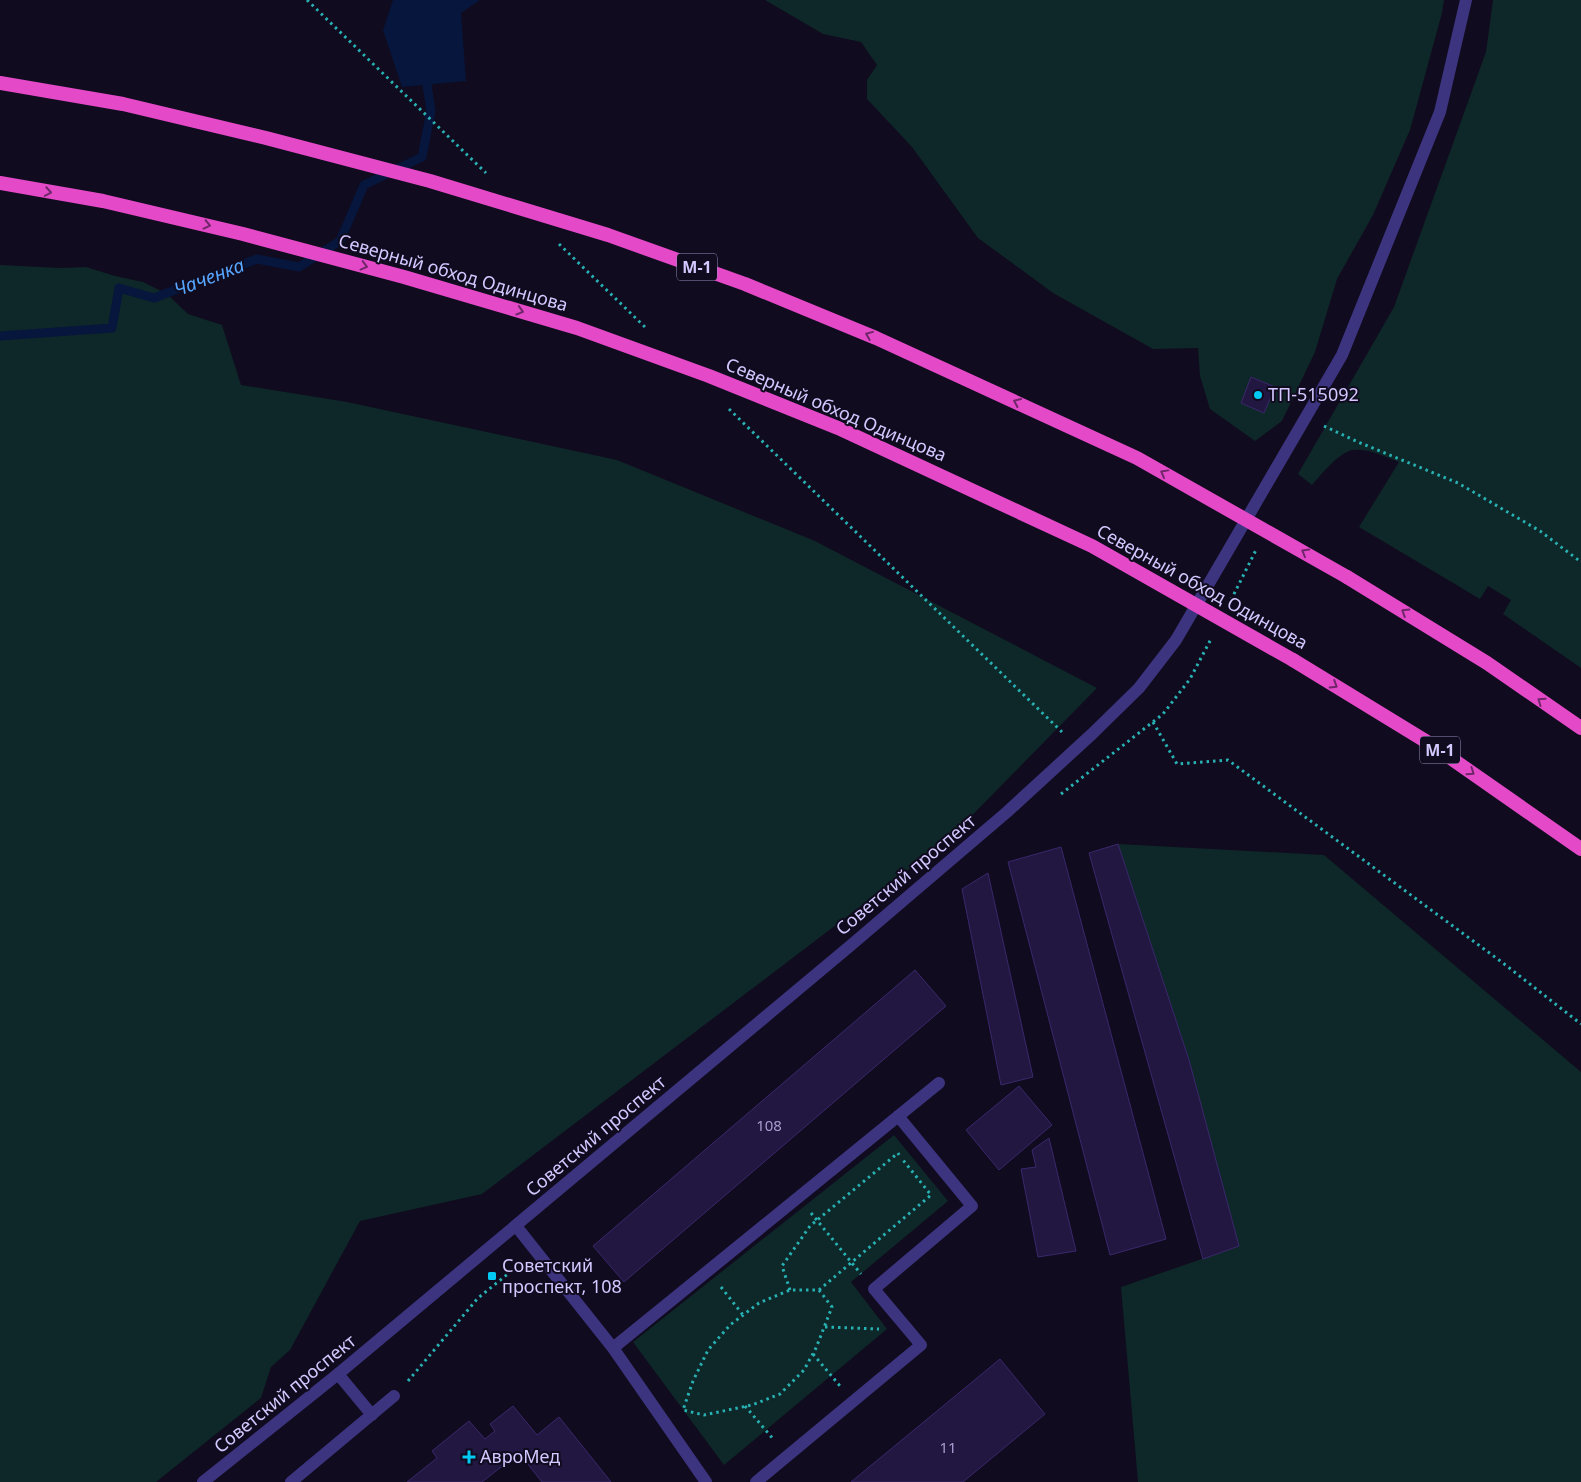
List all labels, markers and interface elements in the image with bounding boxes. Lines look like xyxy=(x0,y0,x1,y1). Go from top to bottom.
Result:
one-way arrow xyxy=(44,186,52,196)
one-way arrow xyxy=(202,219,211,230)
street label: Северный обход Одинцова xyxy=(336,228,571,316)
water label: Чаченка xyxy=(170,252,248,302)
road number: М-1 xyxy=(677,253,717,280)
one-way arrow xyxy=(360,260,369,271)
one-way arrow xyxy=(516,306,524,316)
one-way arrow xyxy=(865,331,874,341)
street label: Северный обход Одинцова xyxy=(722,352,950,467)
place label: ТП-515092 xyxy=(1268,382,1359,406)
marker: ТП-515092 xyxy=(1252,389,1264,401)
one-way arrow xyxy=(1014,398,1023,408)
one-way arrow xyxy=(1160,469,1169,479)
street label: Северный обход Одинцова xyxy=(1093,518,1312,654)
one-way arrow xyxy=(1302,548,1311,558)
one-way arrow xyxy=(1401,609,1410,619)
one-way arrow xyxy=(1329,679,1338,688)
one-way arrow xyxy=(1538,698,1547,706)
road number: М-1 xyxy=(1420,736,1460,764)
one-way arrow xyxy=(1465,767,1474,775)
street label: Советский проспект xyxy=(830,808,981,940)
street label: Советский проспект xyxy=(520,1069,671,1201)
house number: 108 xyxy=(756,1115,782,1135)
place label: Советский проспект, 108 xyxy=(502,1253,622,1298)
marker: Советский проспект, 108 xyxy=(486,1270,498,1282)
street label: Советский проспект xyxy=(208,1328,361,1458)
house number: 11 xyxy=(939,1437,957,1457)
place label: АвроМед xyxy=(480,1444,560,1468)
marker: АвроМед xyxy=(462,1450,476,1464)

